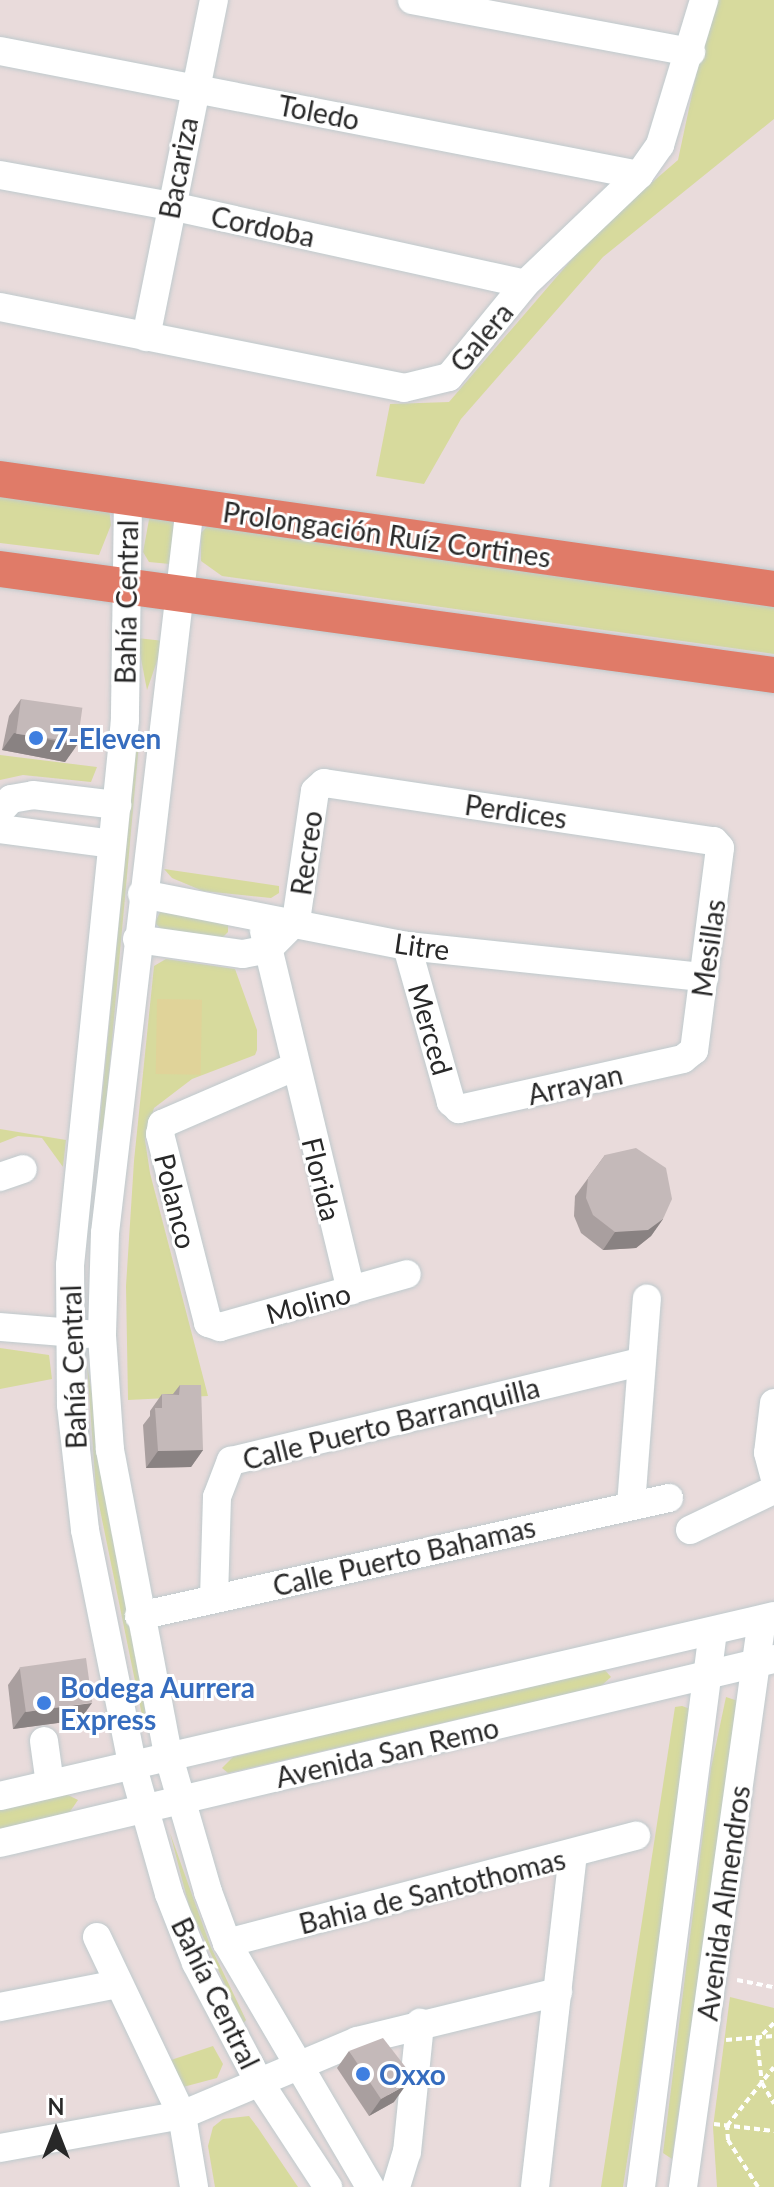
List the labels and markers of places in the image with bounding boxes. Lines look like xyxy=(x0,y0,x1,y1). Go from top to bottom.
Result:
place label: 7-Eleven xyxy=(52,721,161,755)
marker: 7-Eleven xyxy=(27,729,45,747)
place label: Bodega Aurrera Express xyxy=(60,1670,256,1736)
marker: Bodega Aurrera Express xyxy=(35,1694,53,1712)
place label: Oxxo xyxy=(379,2057,446,2091)
marker: Oxxo xyxy=(354,2065,372,2083)

